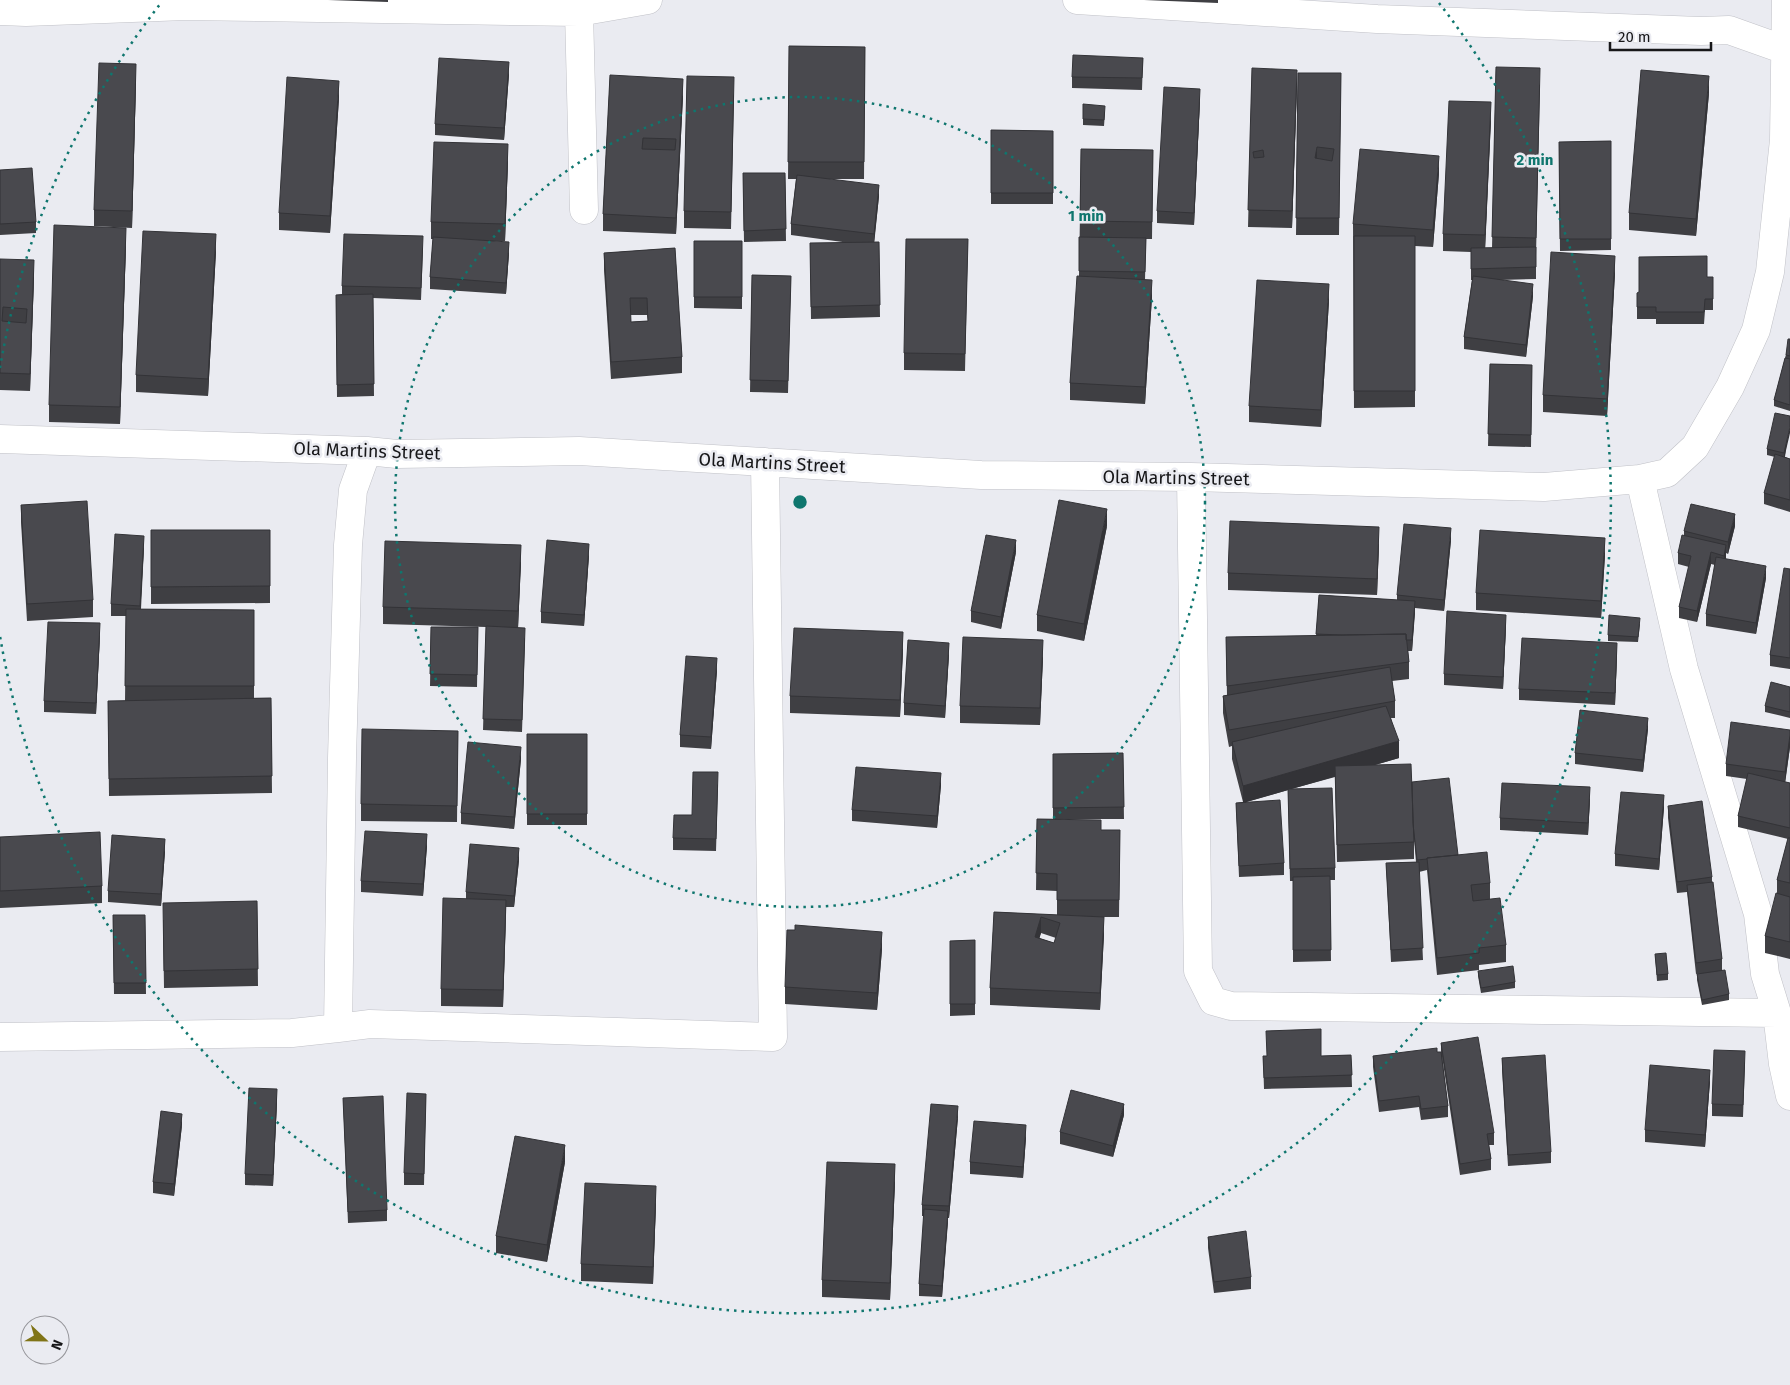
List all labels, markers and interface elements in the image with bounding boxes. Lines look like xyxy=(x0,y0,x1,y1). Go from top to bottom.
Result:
scale bar xyxy=(1610,20,1711,52)
text: 20 m xyxy=(1618,28,1651,46)
text: 2 min xyxy=(1517,151,1553,169)
text: 1 min xyxy=(1068,207,1104,225)
street label: Ola Martins Street xyxy=(293,437,441,465)
street label: Ola Martins Street xyxy=(698,448,847,478)
street label: Ola Martins Street xyxy=(1102,466,1250,490)
centre of rings xyxy=(791,493,809,511)
north arrow xyxy=(20,1315,70,1365)
text: N xyxy=(47,1337,66,1352)

